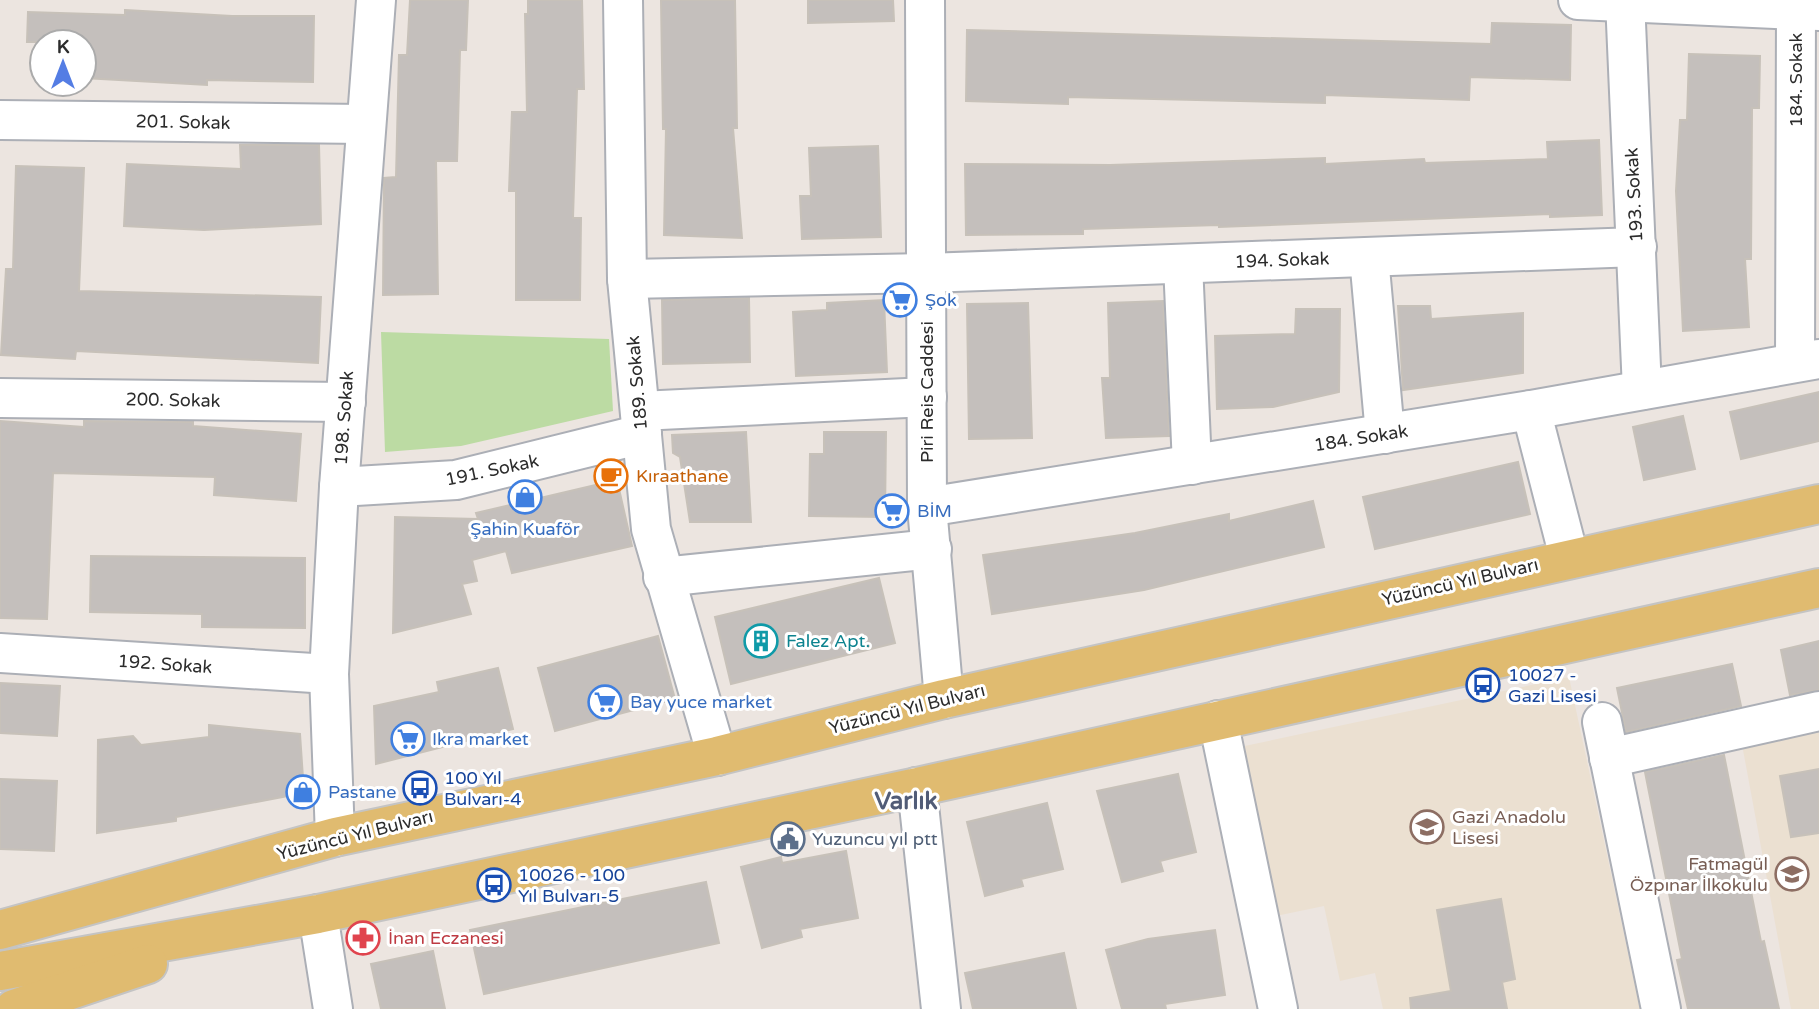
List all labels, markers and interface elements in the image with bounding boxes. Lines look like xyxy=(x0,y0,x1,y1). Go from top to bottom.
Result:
north arrow xyxy=(28,28,98,98)
street label: 184. Sokak xyxy=(1785,32,1807,127)
text: K xyxy=(57,36,70,58)
street label: 201. Sokak xyxy=(135,110,231,134)
street label: 193. Sokak xyxy=(1621,147,1647,243)
street label: 194. Sokak xyxy=(1234,247,1330,273)
supermarket icon: Şok xyxy=(881,281,919,319)
place label: Şok xyxy=(925,289,957,311)
street label: Piri Reis Caddesi xyxy=(916,321,938,463)
street label: 189. Sokak xyxy=(622,335,652,431)
street label: 198. Sokak xyxy=(330,370,358,466)
street label: 200. Sokak xyxy=(125,388,221,412)
street label: 184. Sokak xyxy=(1312,420,1410,456)
street label: 191. Sokak xyxy=(443,449,541,491)
cafe icon: Kıraathane xyxy=(592,457,630,495)
place label: Kıraathane xyxy=(636,465,729,487)
shop icon: Şahin Kuaför xyxy=(506,478,544,516)
supermarket icon: BİM xyxy=(873,492,911,530)
place label: BİM xyxy=(917,500,952,522)
place label: Şahin Kuaför xyxy=(470,518,580,540)
street label: Yüzüncü Yıl Bulvarı xyxy=(1380,553,1540,611)
building icon: Falez Apt. xyxy=(742,622,780,660)
place label: Falez Apt. xyxy=(786,630,870,652)
street label: 192. Sokak xyxy=(117,650,213,678)
place label: 10027 - Gazi Lisesi xyxy=(1508,664,1597,707)
bus stop icon: 10027 - Gazi Lisesi xyxy=(1464,666,1502,704)
street label: Yüzüncü Yıl Bulvarı xyxy=(827,679,987,739)
supermarket icon: Bay yuce market xyxy=(586,683,624,721)
place label: Bay yuce market xyxy=(630,691,772,713)
supermarket icon: Ikra market xyxy=(389,720,427,758)
place label: Ikra market xyxy=(432,728,529,750)
place label: 100 Yıl Bulvarı-4 xyxy=(444,767,522,810)
bus stop icon: 100 Yıl Bulvarı-4 xyxy=(401,769,439,807)
shop icon: Pastane xyxy=(284,773,322,811)
place label: Pastane xyxy=(328,781,396,803)
district label: Varlık xyxy=(874,787,938,816)
street label: Yüzüncü Yıl Bulvarı xyxy=(275,805,435,865)
place label: Gazi Anadolu Lisesi xyxy=(1452,806,1566,849)
school or university icon: Gazi Anadolu Lisesi xyxy=(1408,808,1446,846)
public building icon: Yuzuncu yıl ptt xyxy=(769,820,807,858)
place label: Yuzuncu yıl ptt xyxy=(812,828,938,850)
place label: Fatmagül Özpınar İlkokulu xyxy=(1630,853,1768,896)
school or university icon: Fatmagül Özpınar İlkokulu xyxy=(1773,855,1811,893)
place label: 10026 - 100 Yıl Bulvarı-5 xyxy=(518,864,625,907)
bus stop icon: 10026 - 100 Yıl Bulvarı-5 xyxy=(475,866,513,904)
pharmacy icon: İnan Eczanesi xyxy=(344,919,382,957)
place label: İnan Eczanesi xyxy=(388,927,504,949)

